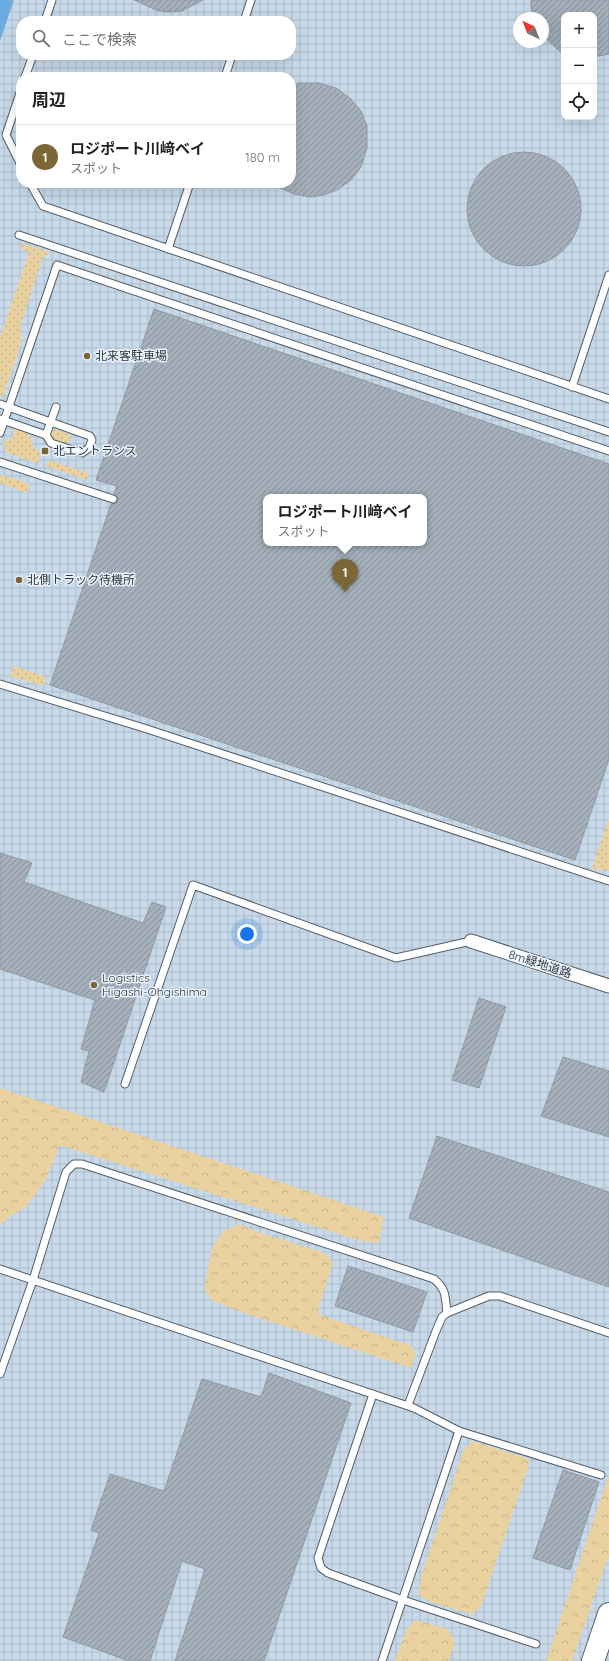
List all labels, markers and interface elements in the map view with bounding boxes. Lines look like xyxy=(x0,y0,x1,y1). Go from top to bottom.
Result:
north arrow xyxy=(513,12,549,48)
map controls xyxy=(561,12,597,120)
button: + xyxy=(561,12,597,48)
search box xyxy=(16,16,296,60)
icon: search xyxy=(30,27,52,49)
text: ここで検索 xyxy=(62,30,137,49)
button: − xyxy=(561,48,597,84)
button: locate xyxy=(561,84,597,120)
text: 周辺 xyxy=(32,89,66,110)
text: ロジポート川﨑ベイ xyxy=(70,139,205,158)
text: 1 xyxy=(42,149,48,165)
text: 180 m xyxy=(245,149,280,165)
text: スポット xyxy=(70,160,122,176)
place label: 北来客駐車場 xyxy=(95,348,167,363)
marker: 北来客駐車場 xyxy=(82,351,92,361)
place label: 北エントランス xyxy=(53,443,137,458)
marker: 北エントランス xyxy=(40,446,50,456)
popup xyxy=(263,494,427,546)
text: ロジポート川﨑ベイ xyxy=(277,502,413,521)
text: スポット xyxy=(277,523,330,539)
pin: 1 xyxy=(332,559,358,592)
place label: 北側トラック待機所 xyxy=(27,572,135,587)
marker: 北側トラック待機所 xyxy=(14,575,24,585)
your location xyxy=(237,924,257,944)
street label: 8m緑地道路 xyxy=(507,946,574,981)
place label: Logistics Higashi-Ohgishima xyxy=(102,970,207,999)
marker: Logistics Higashi-Ohgishima xyxy=(89,980,99,990)

